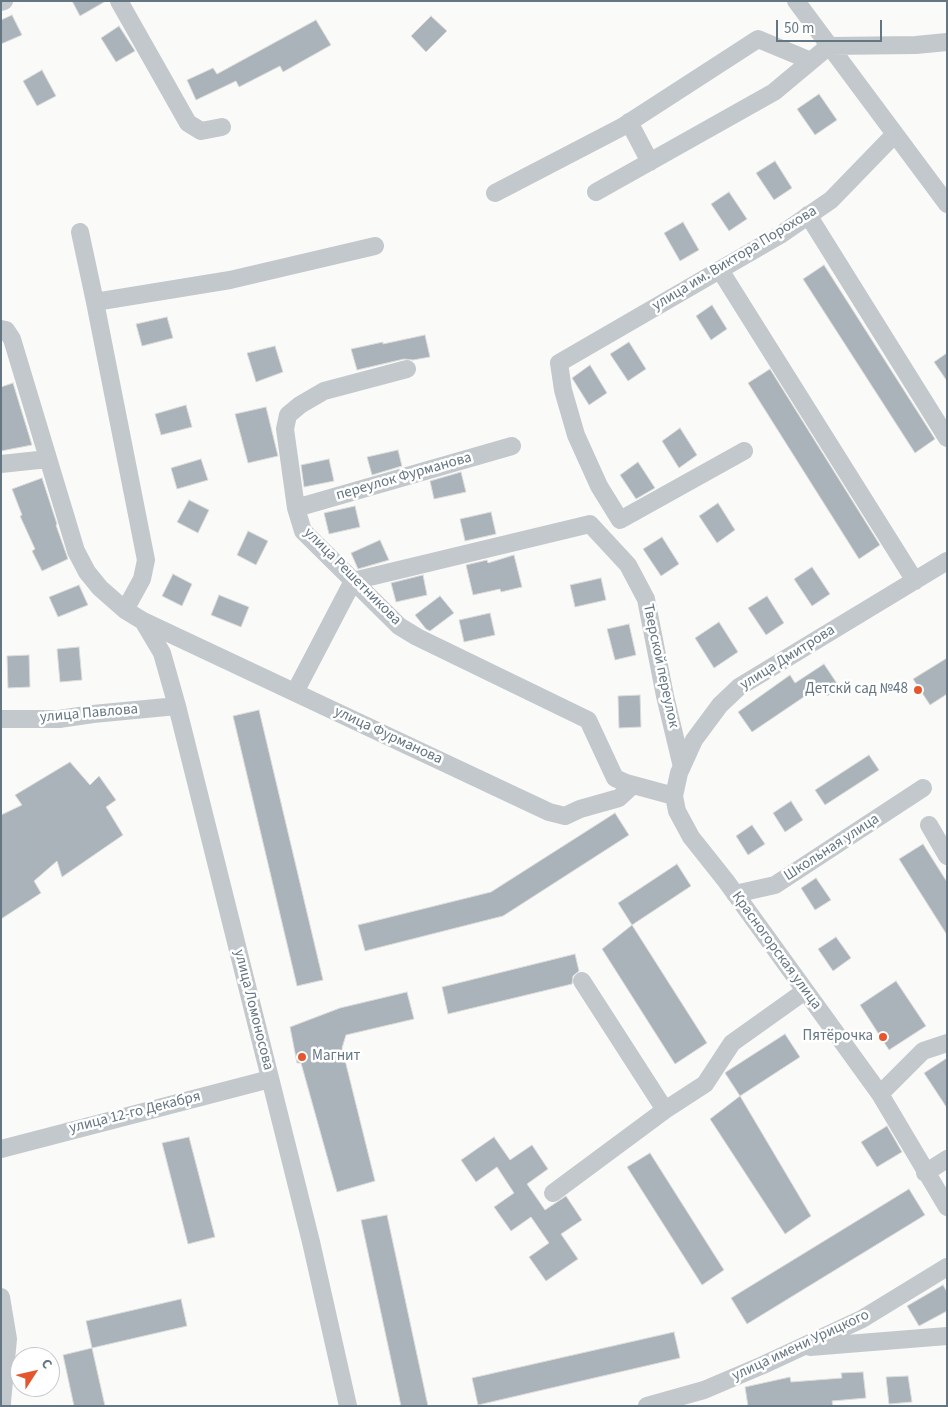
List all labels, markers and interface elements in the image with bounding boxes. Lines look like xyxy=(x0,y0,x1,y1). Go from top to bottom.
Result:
scale bar xyxy=(778,10,884,42)
text: 50 m xyxy=(784,18,814,39)
street label: улица им. Виктора Порохова xyxy=(649,203,821,315)
street label: переулок Фурманова xyxy=(334,449,474,505)
street label: улица Решетникова xyxy=(299,524,405,630)
street label: Тверской переулок xyxy=(638,602,682,730)
street label: улица Дмитрова xyxy=(737,622,839,694)
place label: Детскй сад №48 xyxy=(805,681,908,699)
marker: Детскй сад №48 xyxy=(912,684,924,696)
street label: улица Павлова xyxy=(39,701,139,727)
street label: улица Фурманова xyxy=(331,703,445,769)
street label: Школьная улица xyxy=(781,811,883,885)
street label: Красногорская улица xyxy=(727,888,825,1014)
street label: улица Ломоносова xyxy=(229,948,277,1072)
place label: Пятёрочка xyxy=(802,1028,873,1046)
marker: Пятёрочка xyxy=(877,1031,889,1043)
place label: Магнит xyxy=(312,1048,360,1066)
marker: Магнит xyxy=(296,1051,308,1063)
street label: улица 12-го Декабря xyxy=(67,1088,203,1138)
street label: улица имени Урицкого xyxy=(730,1306,872,1386)
north arrow xyxy=(10,1347,60,1397)
text: С xyxy=(36,1355,57,1373)

